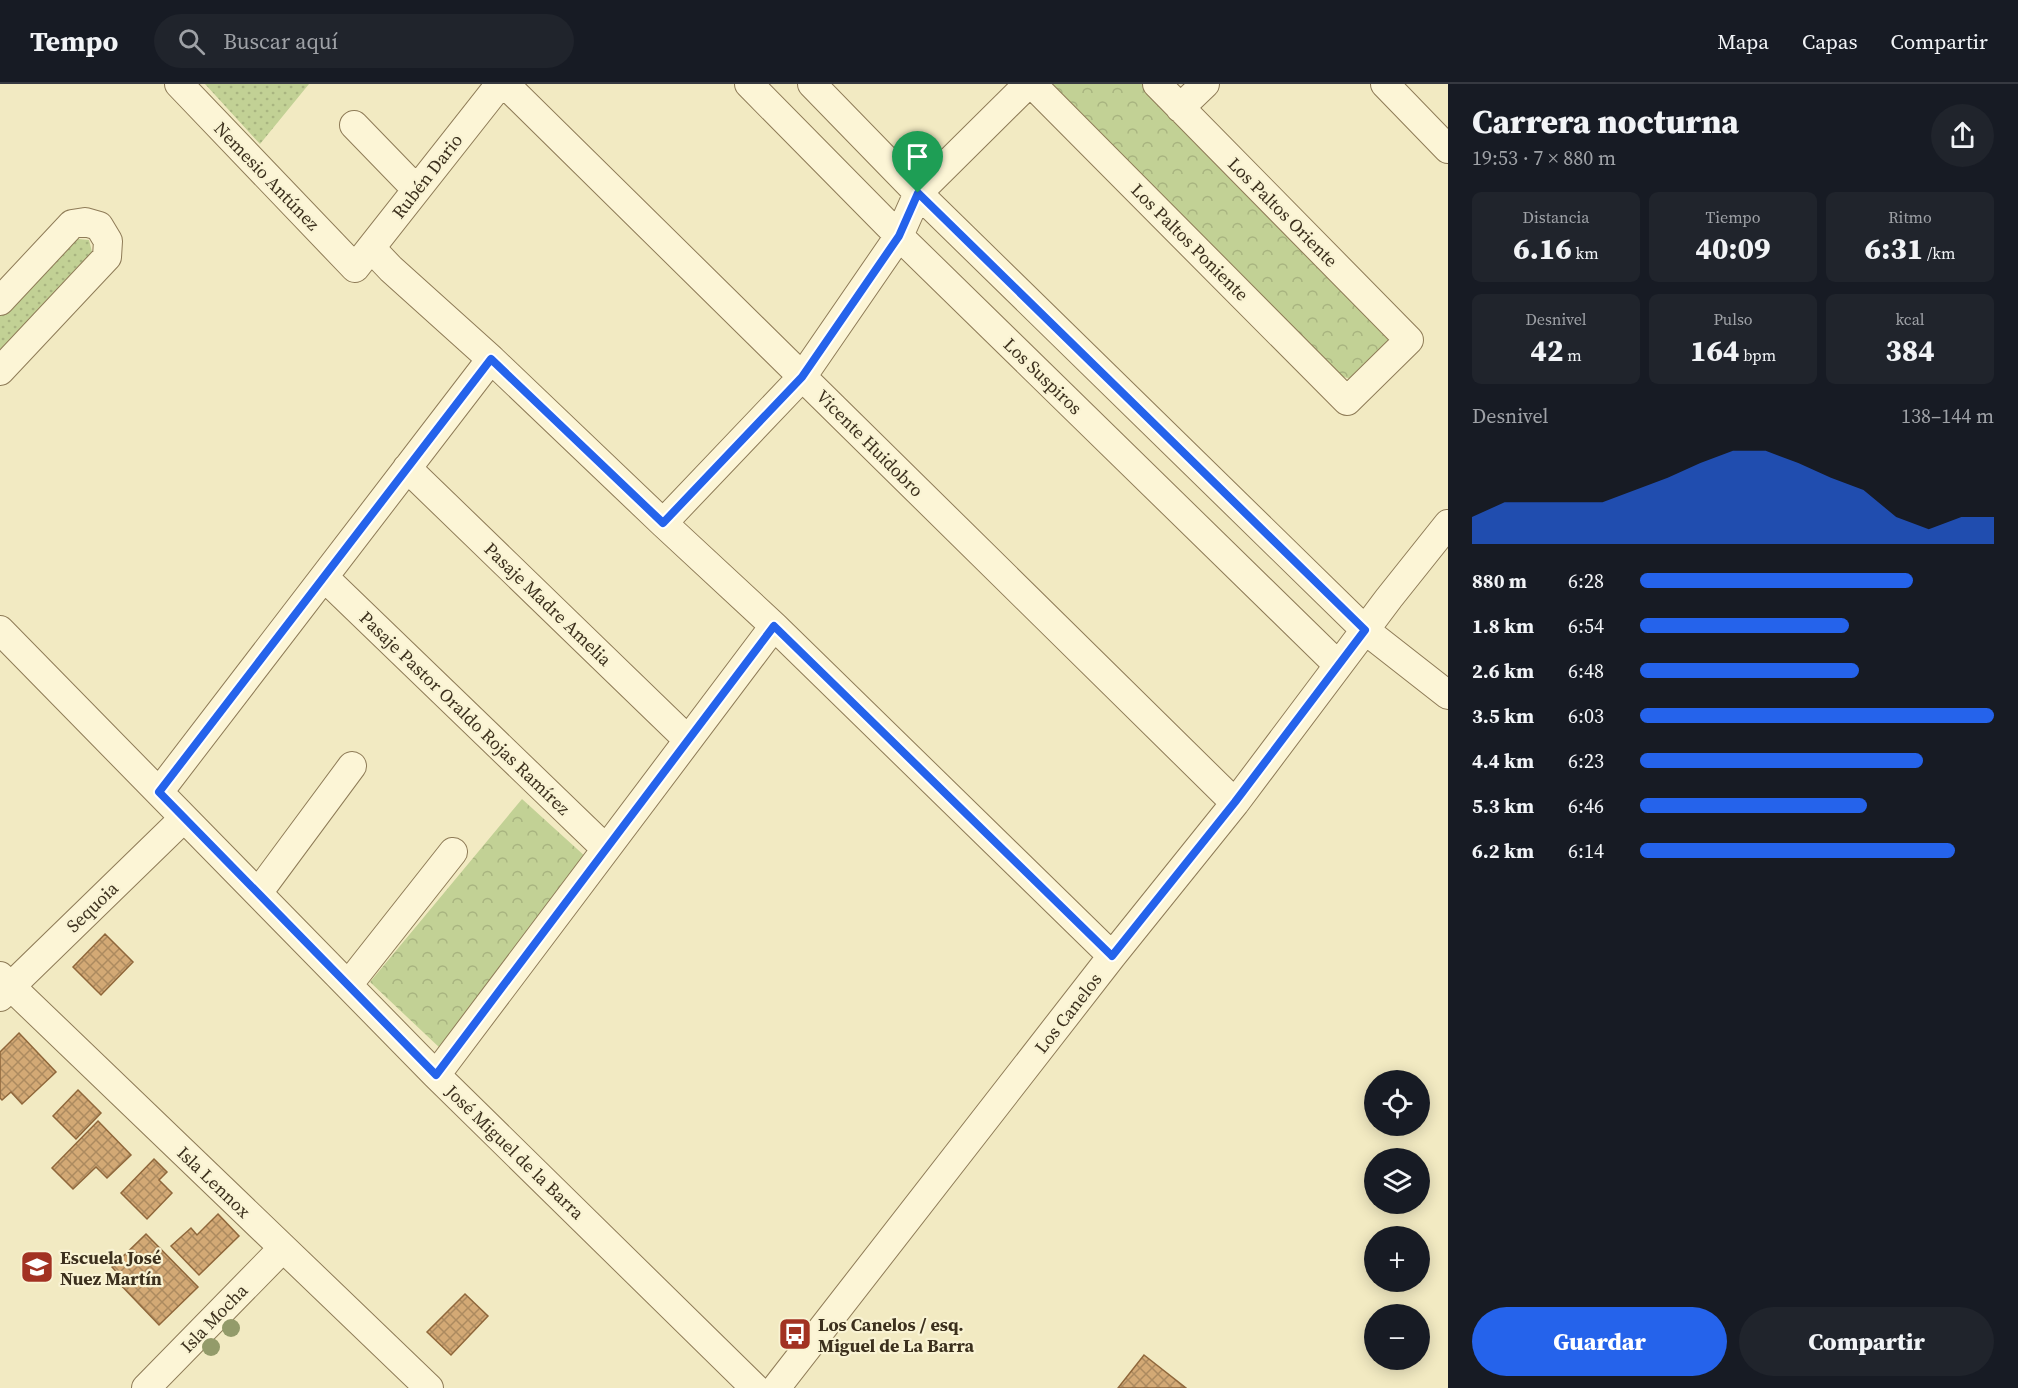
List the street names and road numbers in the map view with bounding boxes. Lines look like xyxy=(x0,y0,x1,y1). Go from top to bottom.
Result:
street label: Nemesio Antúnez xyxy=(209,116,325,236)
street label: Rubén Dario xyxy=(386,128,468,224)
street label: Los Paltos Oriente xyxy=(1222,151,1344,273)
street label: Los Paltos Poniente xyxy=(1126,178,1254,306)
street label: Los Suspiros xyxy=(998,332,1088,420)
street label: Vicente Huidobro xyxy=(811,384,929,502)
street label: Pasaje Madre Amelia xyxy=(479,537,618,672)
street label: Pasaje Pastor Oraldo Rojas Ramírez xyxy=(354,605,576,821)
street label: Sequoia xyxy=(61,875,124,938)
street label: Los Canelos xyxy=(1029,967,1108,1059)
street label: José Miguel de la Barra xyxy=(439,1078,590,1225)
street label: Isla Lennox xyxy=(172,1141,257,1224)
street label: Isla Mocha xyxy=(175,1277,254,1358)

